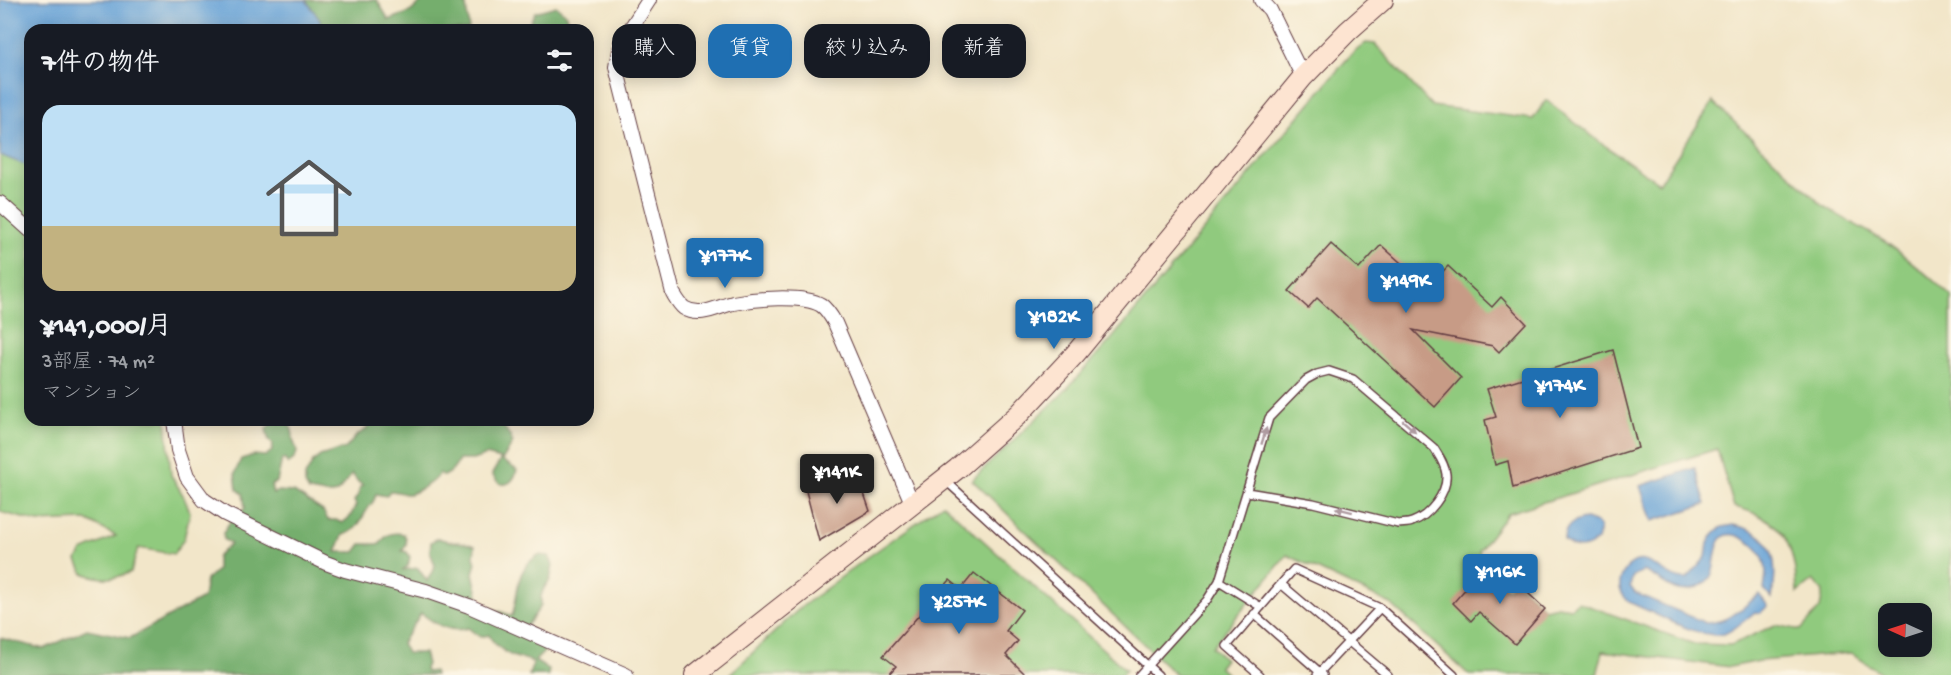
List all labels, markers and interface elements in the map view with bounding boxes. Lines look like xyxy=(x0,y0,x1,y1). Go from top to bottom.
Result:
chip: 購入 xyxy=(612,24,696,78)
chip: 賃貸 xyxy=(708,24,792,78)
chip: 絞り込み xyxy=(804,24,930,78)
chip: 新着 xyxy=(942,24,1026,78)
icon: filters xyxy=(543,44,576,77)
text: 7件の物件 xyxy=(42,50,160,81)
icon: home xyxy=(255,144,363,252)
pin: ¥177K xyxy=(683,238,767,289)
text: ¥177K xyxy=(700,246,750,269)
pin: ¥149K xyxy=(1364,263,1448,314)
text: ¥149K xyxy=(1382,271,1430,294)
pin: ¥182K xyxy=(1012,299,1096,350)
text: ¥182K xyxy=(1029,307,1079,330)
text: ¥141,000/月 xyxy=(42,313,172,344)
text: 3部屋 · 74 m² xyxy=(42,352,155,375)
pin: ¥174K xyxy=(1518,368,1602,419)
text: ¥174K xyxy=(1536,376,1584,399)
text: マンション xyxy=(42,383,141,406)
one-way arrow xyxy=(1401,419,1416,432)
one-way arrow xyxy=(1260,427,1269,445)
pin: ¥141K xyxy=(795,454,879,505)
text: ¥141K xyxy=(814,462,860,485)
one-way arrow xyxy=(1335,505,1353,515)
pin: ¥116K xyxy=(1458,554,1542,605)
text: ¥116K xyxy=(1477,562,1523,585)
pin: ¥257K xyxy=(917,584,1001,635)
text: ¥257K xyxy=(933,592,985,615)
north arrow xyxy=(1878,603,1932,657)
map controls xyxy=(1878,603,1932,657)

